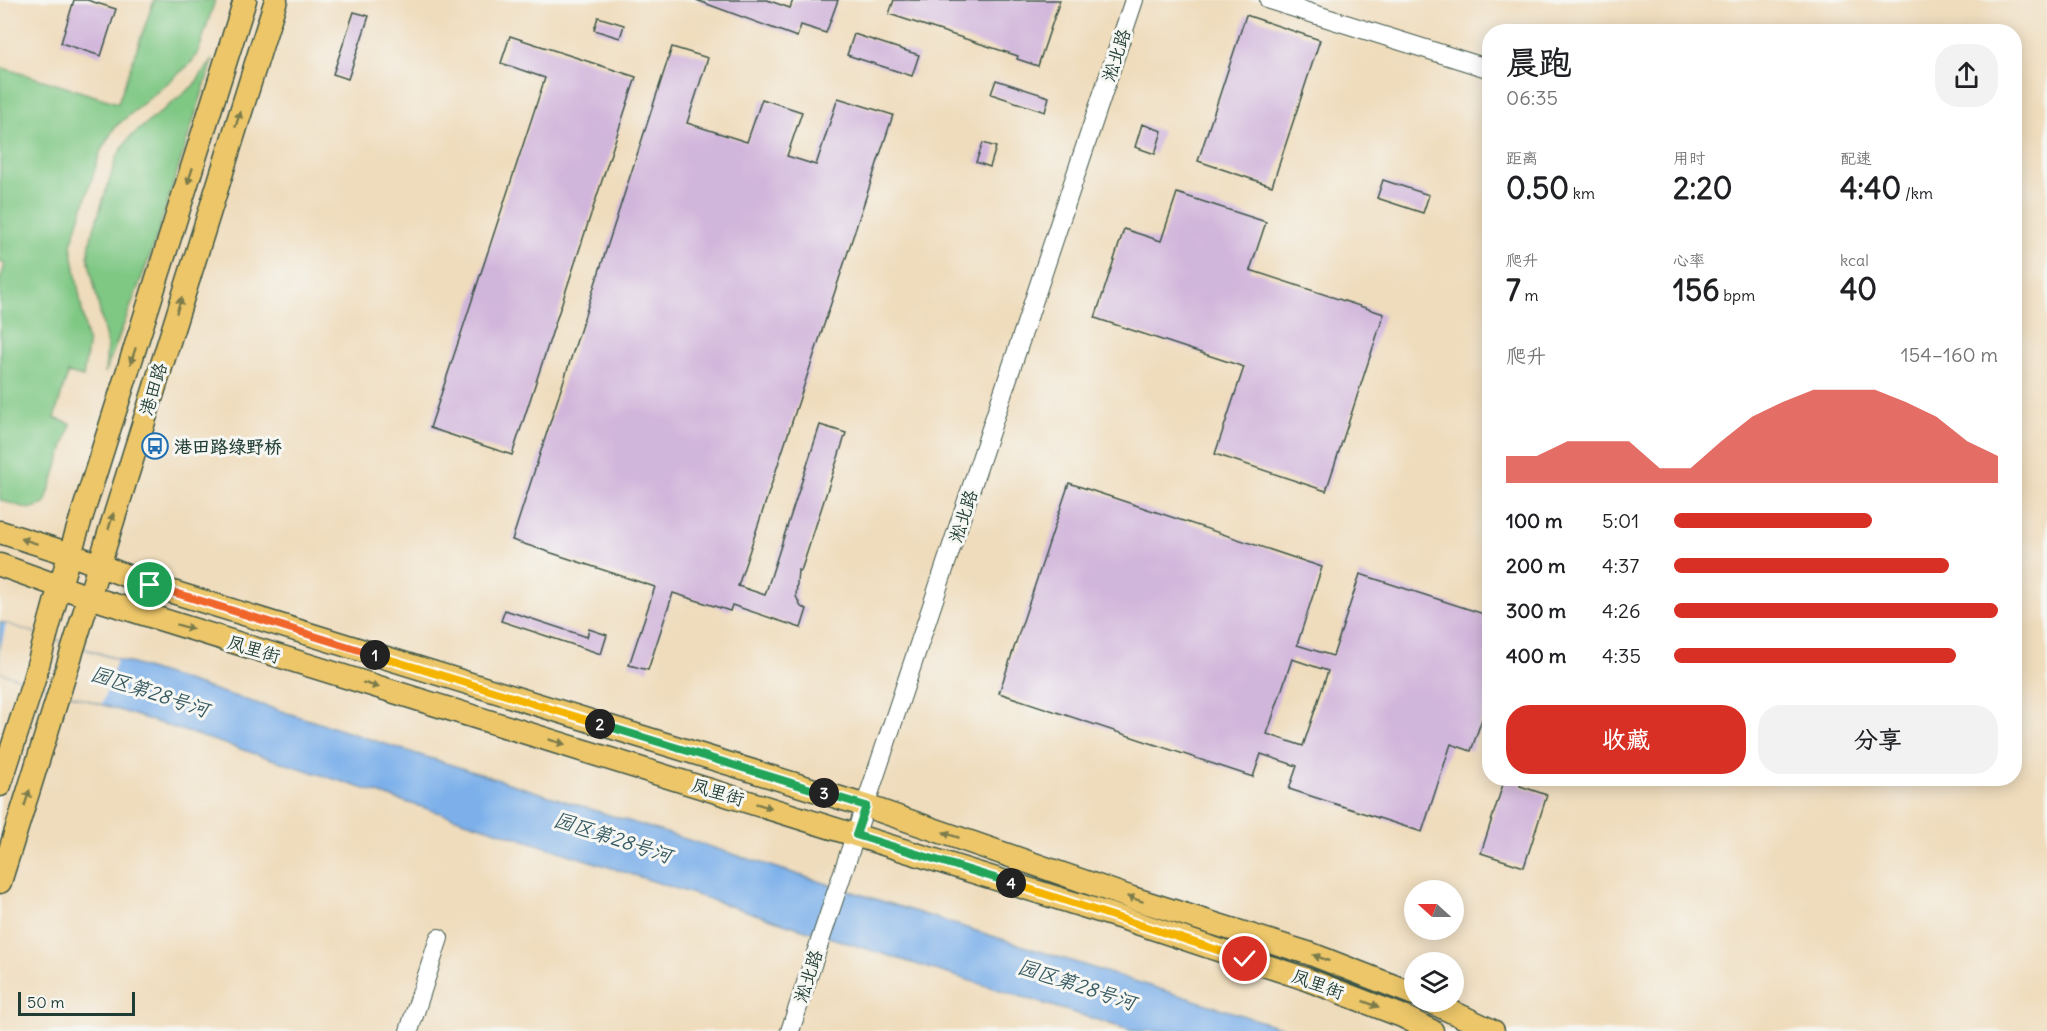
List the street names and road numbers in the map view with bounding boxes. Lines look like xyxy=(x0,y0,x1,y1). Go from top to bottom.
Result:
street label: 淞北路 xyxy=(1097,26,1135,84)
street label: 港田路 xyxy=(134,360,172,418)
street label: 淞北路 xyxy=(944,487,982,545)
street label: 凤里街 xyxy=(225,630,283,668)
street label: 凤里街 xyxy=(689,773,747,811)
street label: 淞北路 xyxy=(789,947,827,1005)
street label: 凤里街 xyxy=(1289,964,1347,1004)

